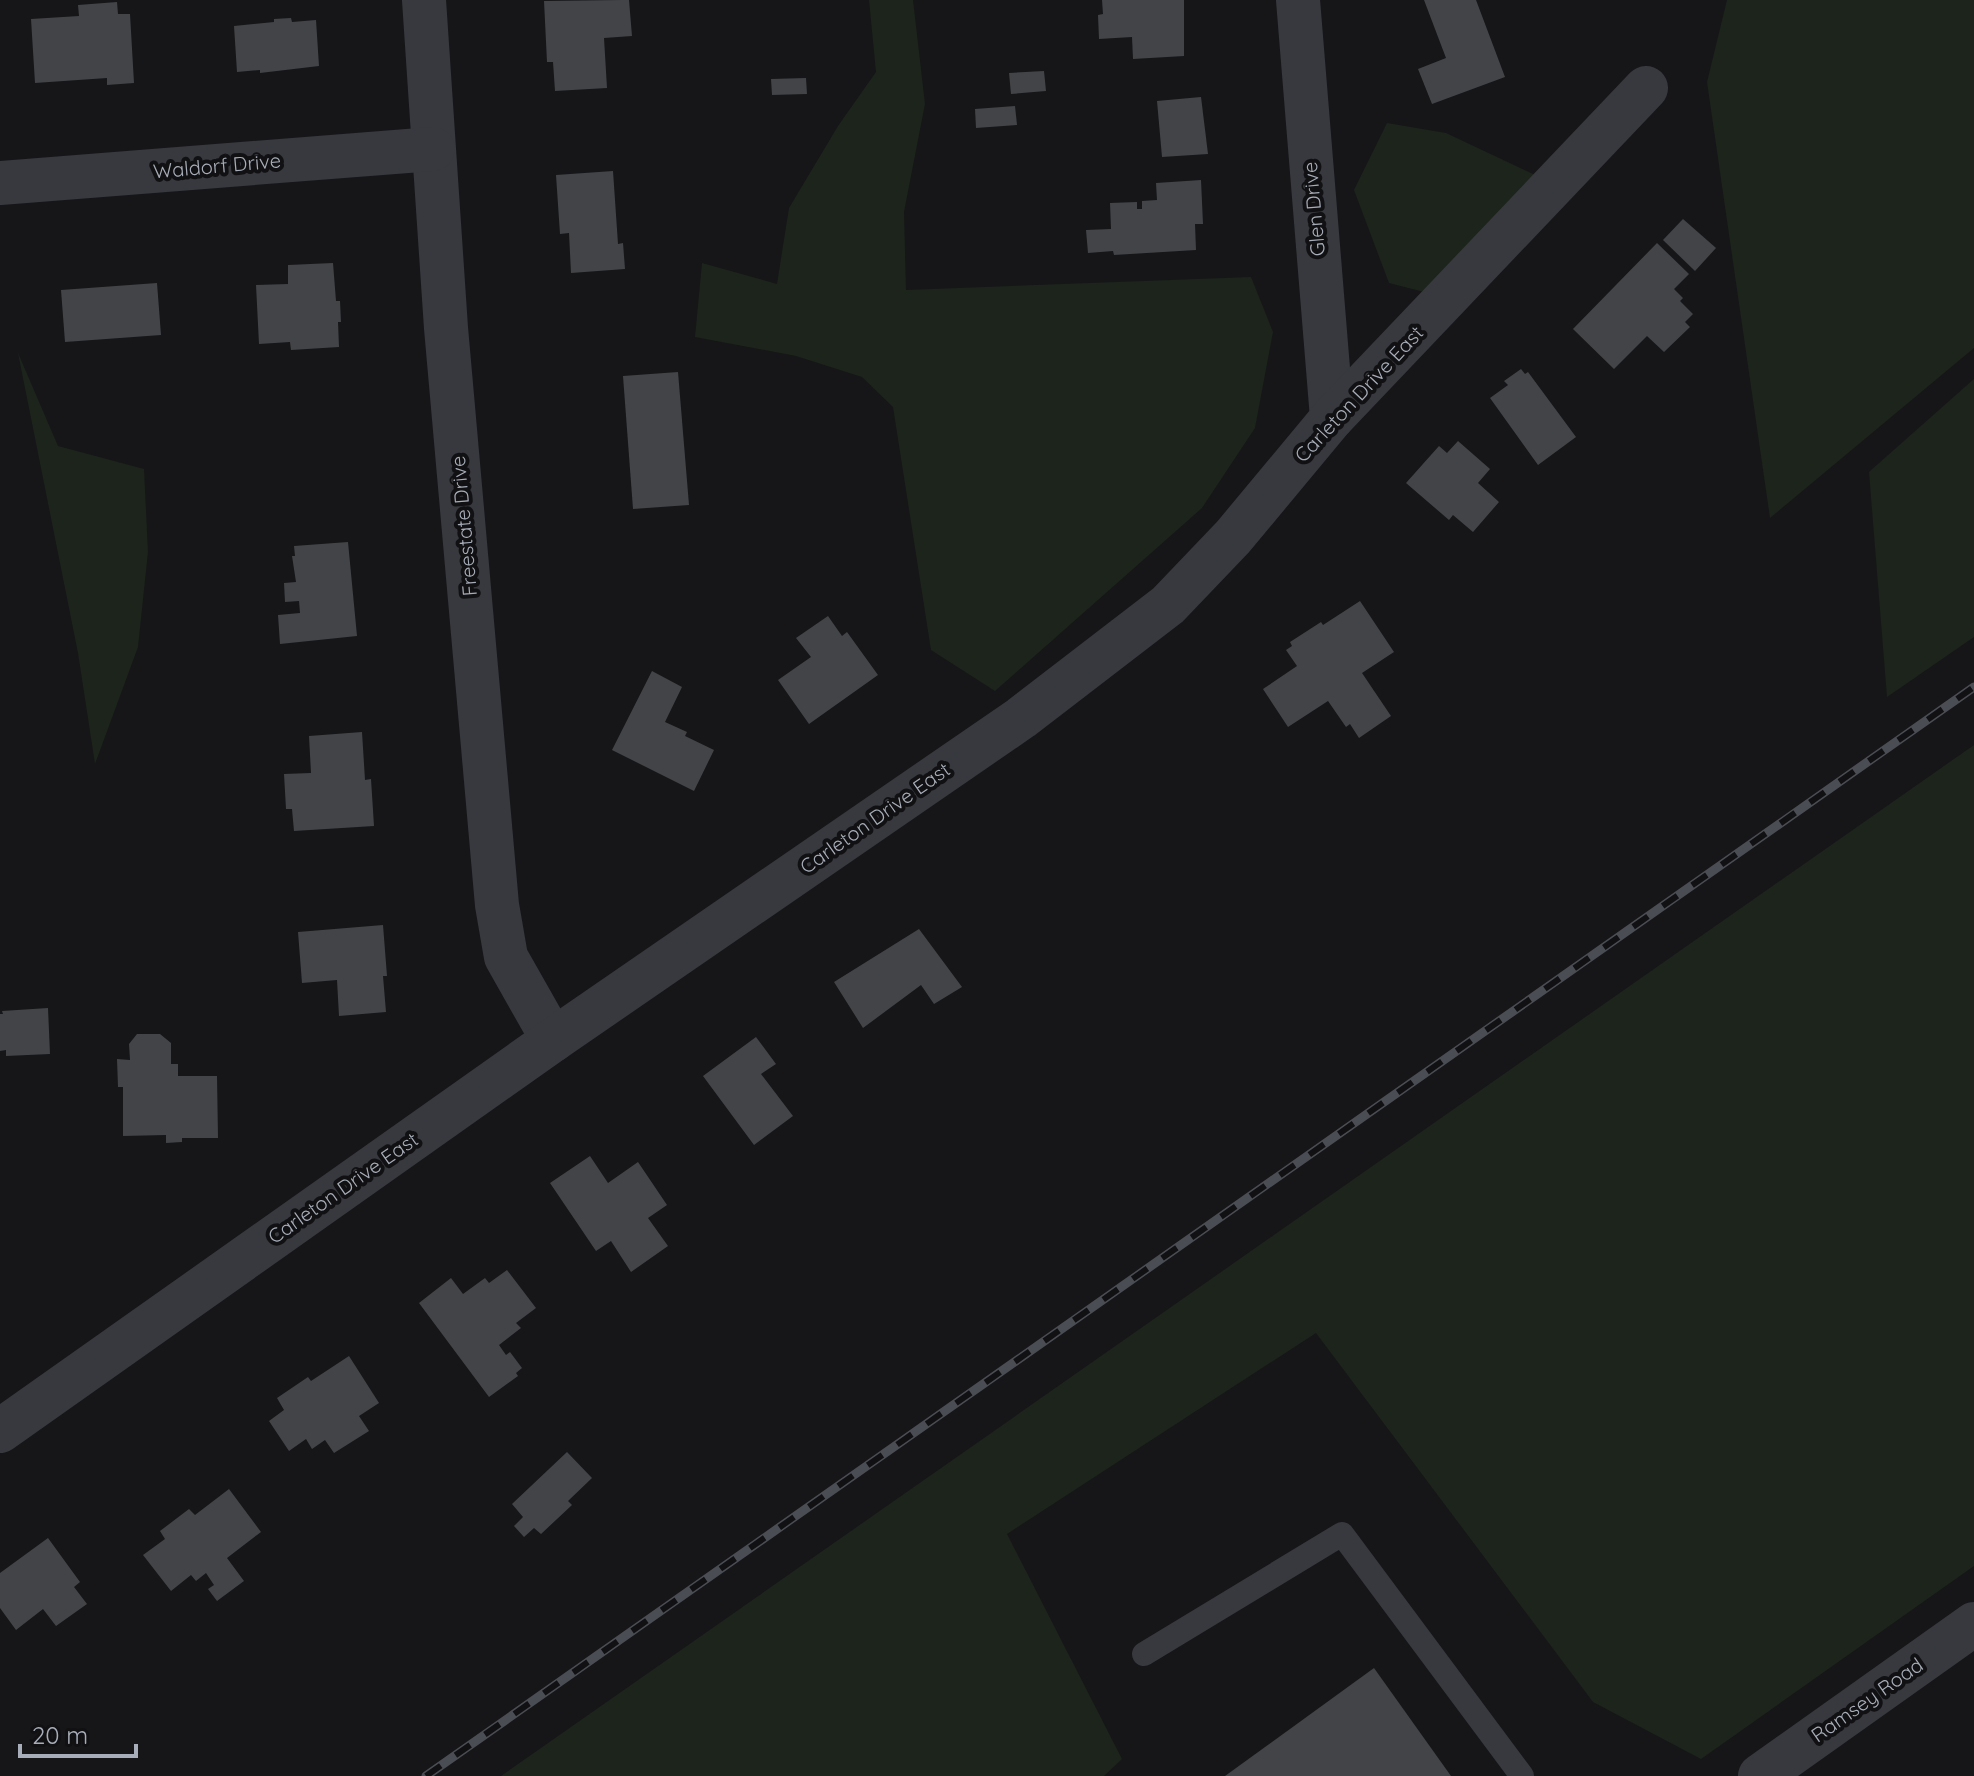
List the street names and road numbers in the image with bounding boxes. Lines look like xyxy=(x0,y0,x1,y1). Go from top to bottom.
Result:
street label: Waldorf Drive xyxy=(152,147,282,184)
street label: Glen Drive xyxy=(1297,161,1330,257)
street label: Carleton Drive East xyxy=(1289,320,1428,467)
street label: Freestate Drive xyxy=(445,455,482,597)
street label: Carleton Drive East xyxy=(795,756,955,879)
street label: Carleton Drive East xyxy=(263,1126,423,1249)
street label: Ramsey Road xyxy=(1806,1652,1927,1747)

